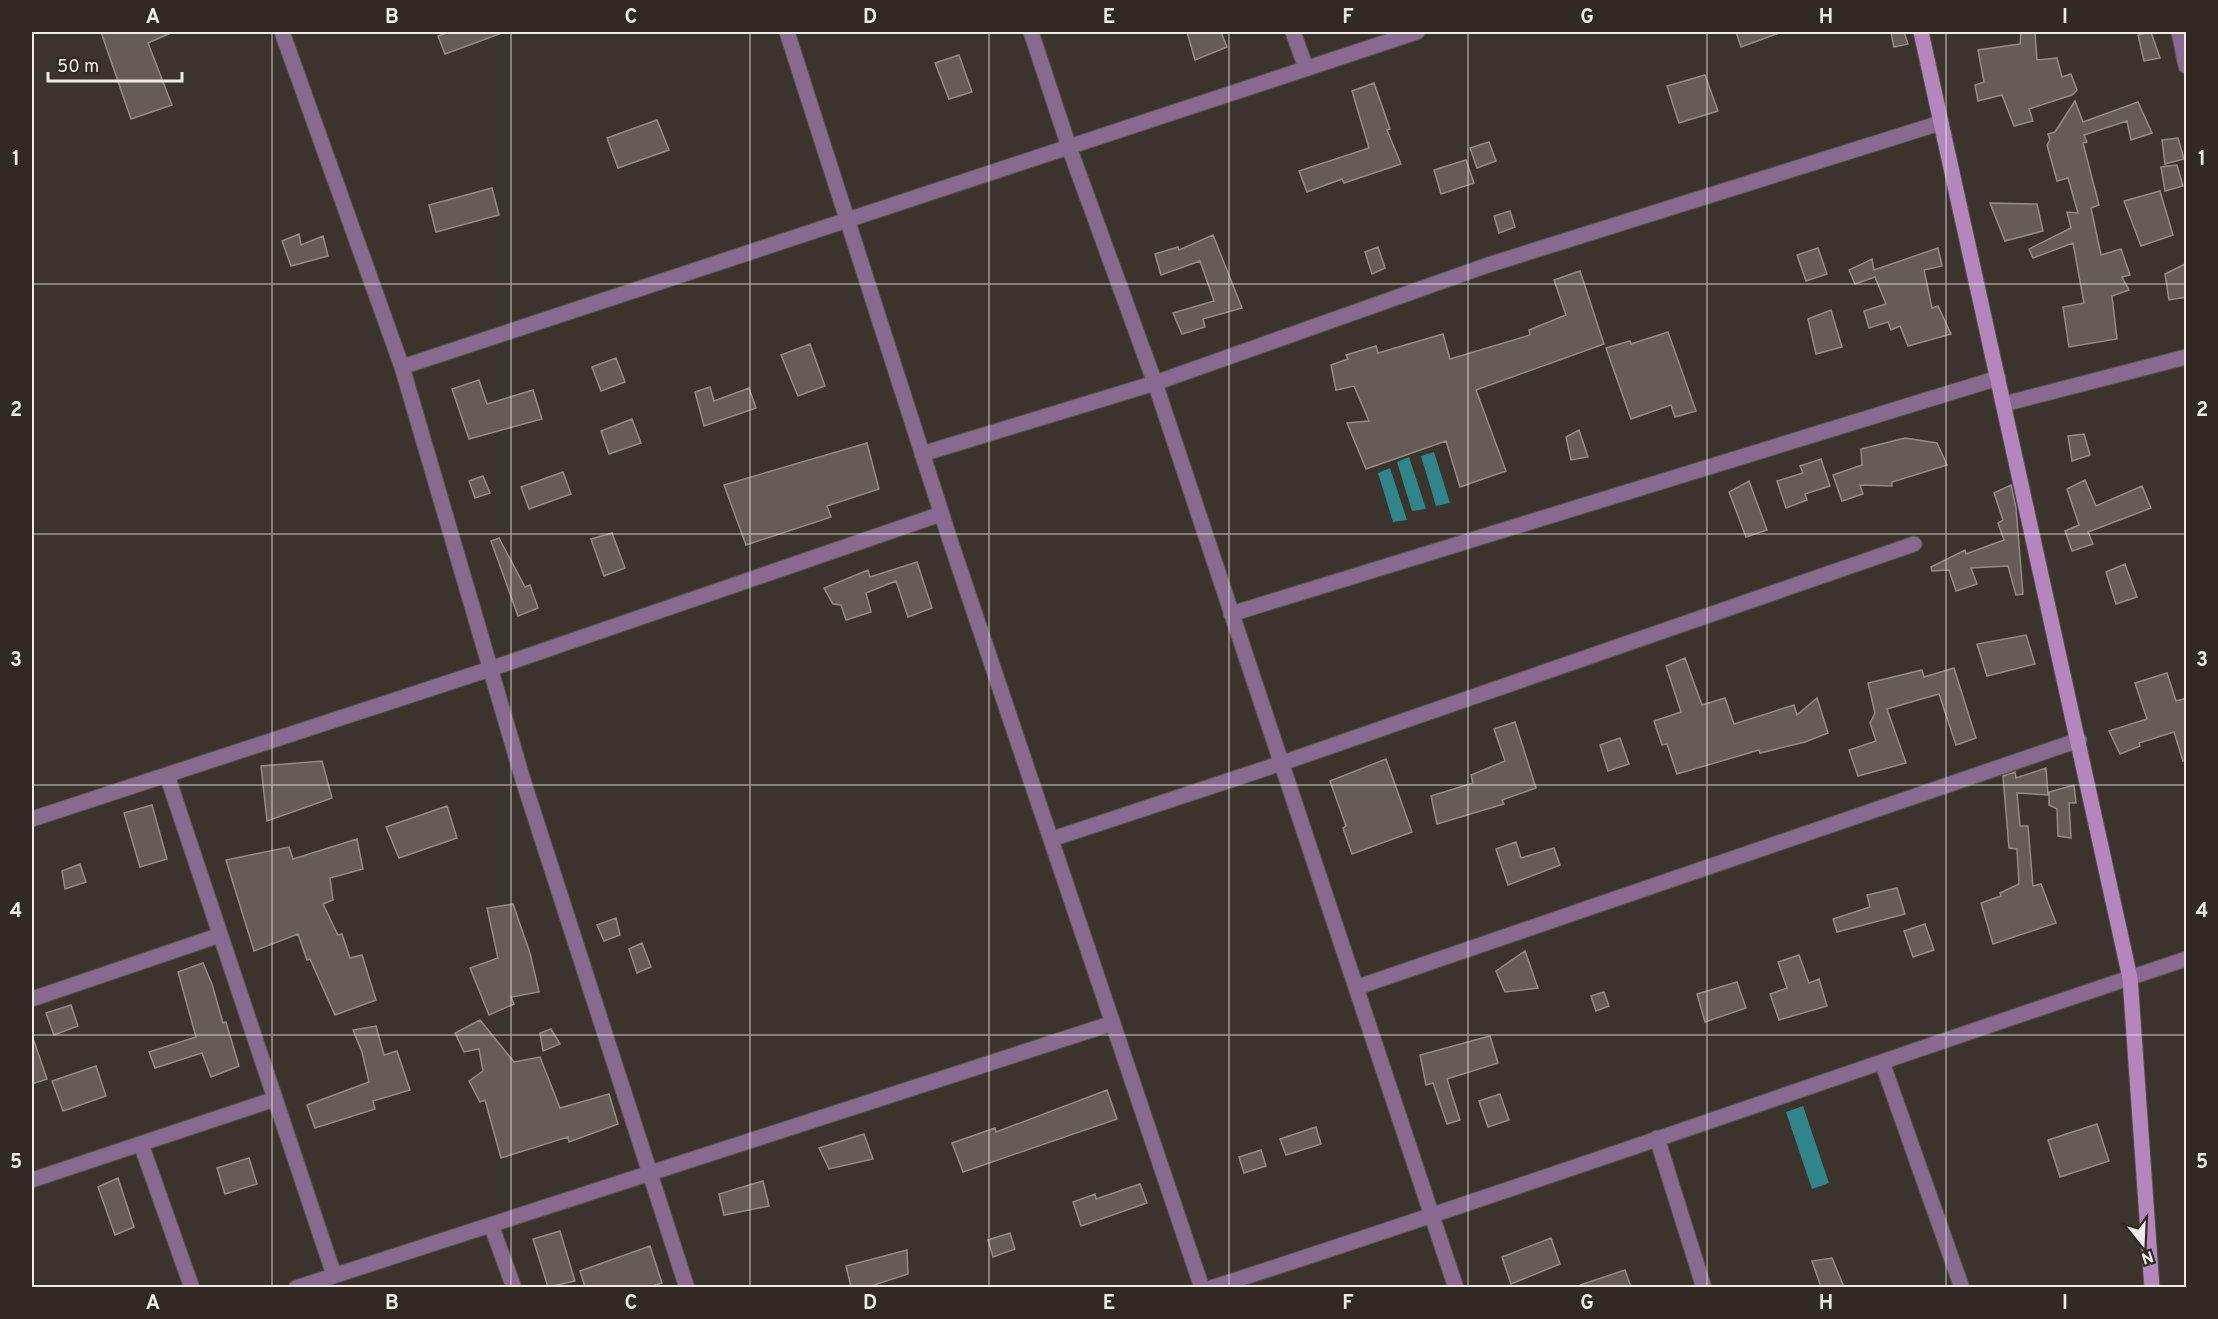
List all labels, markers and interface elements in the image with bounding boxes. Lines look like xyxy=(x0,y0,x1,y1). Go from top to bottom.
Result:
text: A xyxy=(146,5,160,31)
text: B xyxy=(385,5,399,31)
text: C xyxy=(625,5,637,31)
text: D xyxy=(863,5,877,31)
text: E xyxy=(1103,5,1115,31)
text: F xyxy=(1342,5,1354,31)
text: G xyxy=(1580,5,1594,31)
text: H xyxy=(1819,5,1833,31)
text: I xyxy=(2062,5,2068,31)
scale bar xyxy=(48,45,182,83)
text: 50 m xyxy=(57,56,99,79)
text: 1 xyxy=(12,147,20,173)
text: 1 xyxy=(2198,147,2206,173)
text: 2 xyxy=(10,398,22,424)
text: 2 xyxy=(2196,398,2208,424)
text: 3 xyxy=(10,648,22,674)
text: 3 xyxy=(2196,648,2208,674)
text: 4 xyxy=(10,899,22,925)
text: 4 xyxy=(2196,899,2208,925)
text: 5 xyxy=(10,1150,22,1176)
text: 5 xyxy=(2196,1150,2208,1176)
north arrow xyxy=(2113,1214,2173,1274)
text: N xyxy=(2138,1245,2156,1268)
text: A xyxy=(146,1291,160,1317)
text: B xyxy=(385,1291,399,1317)
text: C xyxy=(625,1291,637,1317)
text: D xyxy=(863,1291,877,1317)
text: E xyxy=(1103,1291,1115,1317)
text: F xyxy=(1342,1291,1354,1317)
text: G xyxy=(1580,1291,1594,1317)
text: H xyxy=(1819,1291,1833,1317)
text: I xyxy=(2062,1291,2068,1317)

